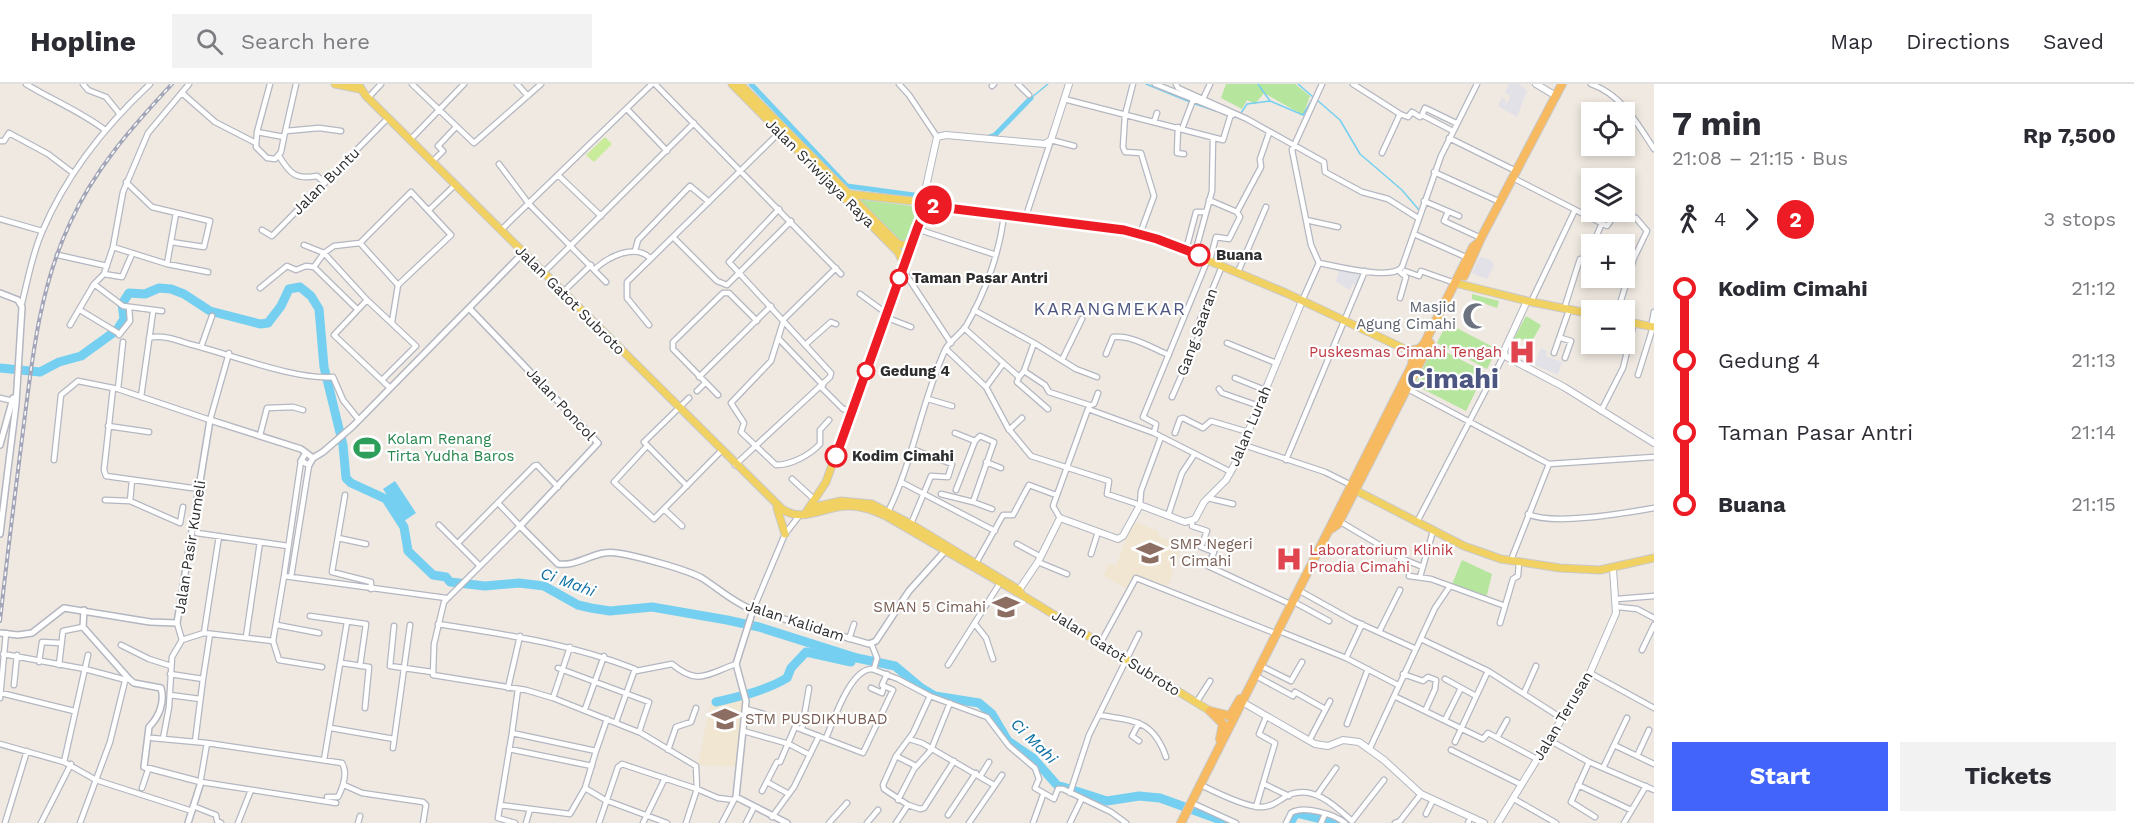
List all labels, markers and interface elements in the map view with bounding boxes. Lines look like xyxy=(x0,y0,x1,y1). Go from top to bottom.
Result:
search box xyxy=(172,14,592,68)
text: Hopline xyxy=(30,25,136,58)
icon: search xyxy=(193,25,226,58)
text: Search here xyxy=(241,29,370,54)
text: Map xyxy=(1830,29,1873,54)
text: Directions xyxy=(1906,29,2010,54)
text: Saved xyxy=(2043,29,2104,54)
map controls xyxy=(1581,102,1635,354)
button: locate xyxy=(1581,102,1635,156)
text: 7 min xyxy=(1672,104,1762,143)
street label: Jalan Sriwijaya Raya xyxy=(762,115,879,232)
text: Rp 7,500 xyxy=(2023,123,2116,148)
street label: Jalan Buntu xyxy=(289,144,363,218)
text: 21:08 – 21:15 · Bus xyxy=(1672,146,1848,170)
button: layers xyxy=(1581,168,1635,222)
line badge: 2 xyxy=(914,186,952,224)
text: 2 xyxy=(927,193,939,218)
icon: walk xyxy=(1672,203,1705,236)
icon: forward xyxy=(1735,203,1768,236)
text: 4 xyxy=(1714,207,1726,231)
text: 2 xyxy=(1789,207,1802,232)
text: 3 stops xyxy=(2044,207,2116,231)
button: + xyxy=(1581,234,1635,288)
street label: Jalan Gatot Subroto xyxy=(511,241,629,359)
marker: Buana xyxy=(1188,244,1210,266)
place label: Buana xyxy=(1216,246,1263,264)
marker: Taman Pasar Antri xyxy=(890,269,908,287)
place label: Taman Pasar Antri xyxy=(912,269,1048,287)
text: Kodim Cimahi xyxy=(1718,276,1868,301)
text: 21:12 xyxy=(2071,276,2116,300)
street label: Gang Saaran xyxy=(1173,286,1221,378)
district label: KARANGMEKAR xyxy=(1034,298,1186,319)
place label: Masjid Agung Cimahi xyxy=(1356,298,1456,333)
button: − xyxy=(1581,300,1635,354)
mosque icon: Masjid Agung Cimahi xyxy=(1461,301,1491,331)
hospital icon: Puskesmas Cimahi Tengah xyxy=(1507,337,1537,367)
place label: Puskesmas Cimahi Tengah xyxy=(1309,343,1502,361)
text: Gedung 4 xyxy=(1718,348,1820,373)
text: 21:13 xyxy=(2071,348,2116,372)
marker: Gedung 4 xyxy=(857,362,875,380)
place label: Gedung 4 xyxy=(880,362,950,380)
district label: Cimahi xyxy=(1407,363,1499,395)
street label: Jalan Poncol xyxy=(523,364,600,445)
street label: Jalan Lurah xyxy=(1225,383,1275,469)
text: Taman Pasar Antri xyxy=(1718,420,1913,445)
text: 21:14 xyxy=(2071,420,2116,444)
place label: Kolam Renang Tirta Yudha Baros xyxy=(387,430,515,465)
sports icon: Kolam Renang Tirta Yudha Baros xyxy=(352,433,382,463)
marker: Kodim Cimahi xyxy=(825,445,847,467)
place label: Kodim Cimahi xyxy=(852,447,954,465)
street label: Jalan Pasir Kumeli xyxy=(171,479,209,615)
text: Buana xyxy=(1718,492,1786,517)
text: 21:15 xyxy=(2071,492,2116,516)
place label: SMP Negeri 1 Cimahi xyxy=(1170,535,1253,570)
school or university icon: SMP Negeri 1 Cimahi xyxy=(1135,538,1165,568)
place label: Laboratorium Klinik Prodia Cimahi xyxy=(1309,541,1454,576)
hospital icon: Laboratorium Klinik Prodia Cimahi xyxy=(1274,544,1304,574)
water label: Ci Mahi xyxy=(538,563,599,601)
school or university icon: SMAN 5 Cimahi xyxy=(991,592,1021,622)
street label: Jalan Kalidam xyxy=(743,597,847,645)
place label: SMAN 5 Cimahi xyxy=(873,598,986,616)
street label: Jalan Gatot Subroto xyxy=(1048,606,1184,700)
street label: Jalan Terusan xyxy=(1529,668,1597,764)
school or university icon: STM PUSDIKHUBAD xyxy=(710,704,740,734)
place label: STM PUSDIKHUBAD xyxy=(745,710,888,728)
water label: Ci Mahi xyxy=(1007,714,1062,768)
button: Start xyxy=(1672,742,1888,811)
button: Tickets xyxy=(1900,742,2116,811)

